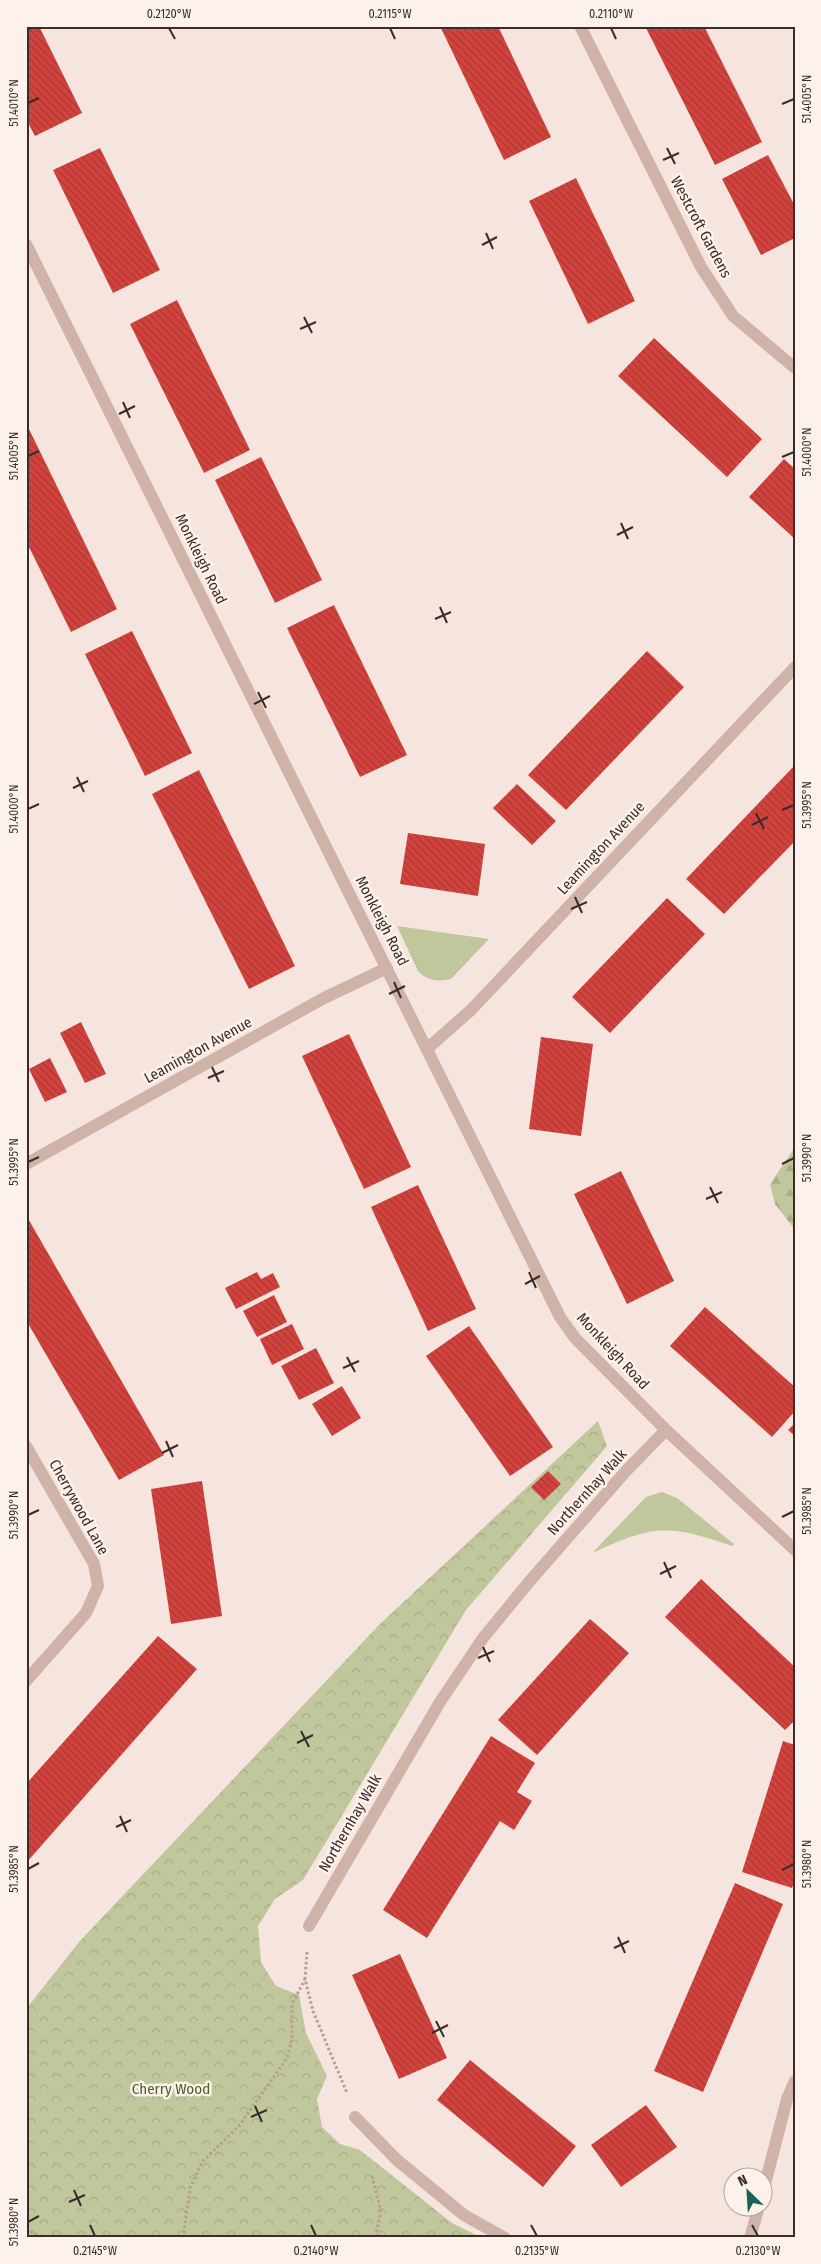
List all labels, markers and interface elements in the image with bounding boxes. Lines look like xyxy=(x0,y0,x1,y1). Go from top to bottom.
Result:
text: 0.2120°W xyxy=(147,7,191,21)
text: 0.2115°W xyxy=(368,7,412,21)
text: 0.2110°W xyxy=(589,7,633,21)
text: 51.4005°N xyxy=(800,75,814,123)
text: 51.4010°N xyxy=(7,79,21,127)
street label: Westcroft Gardens xyxy=(667,173,735,281)
text: 51.4000°N xyxy=(800,427,814,477)
text: 51.4005°N xyxy=(7,432,21,480)
street label: Monkleigh Road xyxy=(171,511,231,607)
text: 51.3995°N xyxy=(800,781,814,829)
text: 51.4000°N xyxy=(7,784,21,834)
street label: Leamington Avenue xyxy=(553,798,649,898)
street label: Monkleigh Road xyxy=(352,873,412,969)
street label: Leamington Avenue xyxy=(141,1013,255,1087)
text: 51.3990°N xyxy=(800,1134,814,1182)
text: 51.3995°N xyxy=(7,1138,21,1186)
street label: Monkleigh Road xyxy=(573,1309,653,1393)
street label: Northernhay Walk xyxy=(544,1445,630,1539)
street label: Cherrywood Lane xyxy=(45,1456,113,1558)
text: 51.3985°N xyxy=(800,1487,814,1535)
text: 51.3990°N xyxy=(7,1491,21,1539)
street label: Northernhay Walk xyxy=(315,1771,385,1875)
text: 51.3980°N xyxy=(800,1840,814,1888)
text: 51.3985°N xyxy=(7,1845,21,1893)
park label: Cherry Wood xyxy=(132,2080,210,2098)
north arrow xyxy=(724,2166,774,2216)
text: N xyxy=(735,2171,750,2190)
text: 51.3980°N xyxy=(7,2198,21,2246)
text: 0.2145°W xyxy=(73,2244,117,2258)
text: 0.2140°W xyxy=(293,2244,339,2258)
text: 0.2135°W xyxy=(515,2244,559,2258)
text: 0.2130°W xyxy=(736,2244,780,2258)

